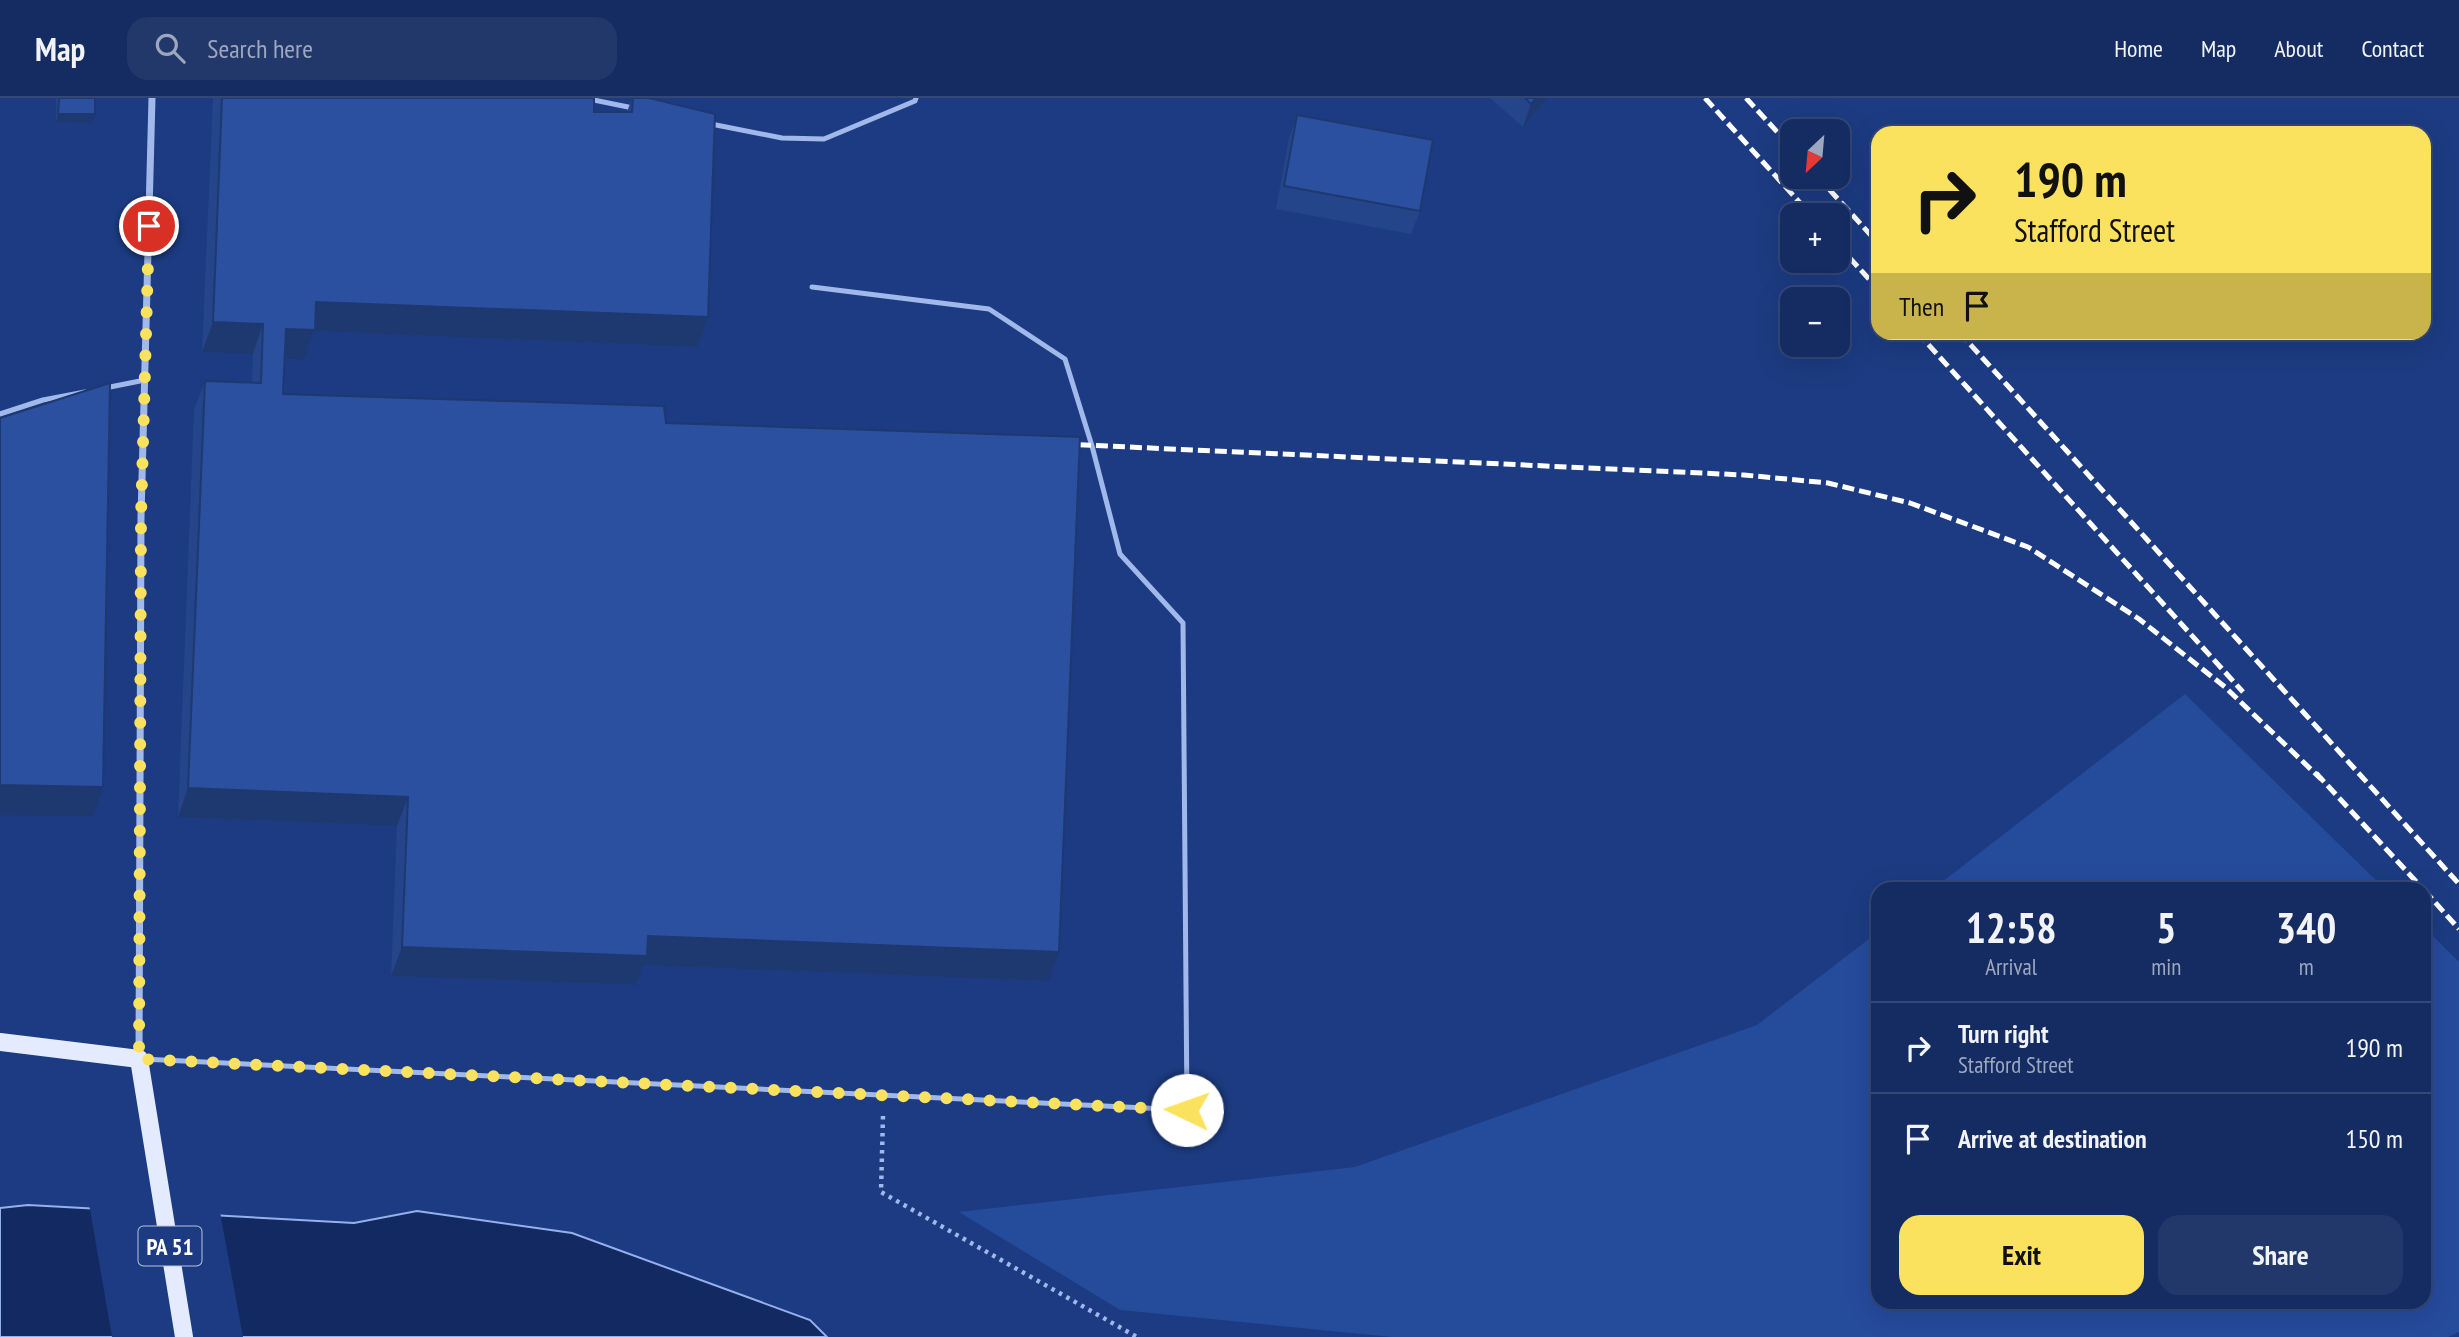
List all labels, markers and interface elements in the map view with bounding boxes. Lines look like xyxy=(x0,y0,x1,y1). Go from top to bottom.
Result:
search box xyxy=(127,17,617,80)
text: Map xyxy=(35,27,85,70)
icon: search xyxy=(151,29,189,67)
text: Search here xyxy=(207,32,313,65)
text: Home xyxy=(2114,33,2163,64)
text: Map xyxy=(2201,33,2236,64)
text: About xyxy=(2274,33,2323,64)
text: Contact xyxy=(2361,33,2424,64)
north arrow xyxy=(1780,119,1850,189)
map controls xyxy=(1780,119,1850,357)
text: 190 m xyxy=(2014,147,2127,211)
icon: right xyxy=(1899,154,1990,245)
pin xyxy=(119,196,179,256)
button: + xyxy=(1780,203,1850,273)
icon: arrive xyxy=(130,207,168,245)
text: Stafford Street xyxy=(2014,209,2175,251)
button: − xyxy=(1780,287,1850,357)
icon: arrive xyxy=(1958,287,1996,325)
text: Then xyxy=(1899,290,1944,323)
text: 12:58 xyxy=(1966,900,2057,955)
text: 5 xyxy=(2156,900,2176,955)
text: 340 xyxy=(2276,900,2336,955)
text: Arrival xyxy=(1985,952,2037,981)
text: min xyxy=(2151,952,2181,981)
text: m xyxy=(2299,952,2314,981)
text: Turn right xyxy=(1958,1017,2049,1050)
icon: right xyxy=(1899,1029,1937,1067)
text: 190 m xyxy=(2345,1031,2403,1064)
text: Stafford Street xyxy=(1958,1050,2074,1079)
position arrow xyxy=(1150,1073,1224,1147)
icon: arrive xyxy=(1899,1120,1937,1158)
text: Arrive at destination xyxy=(1958,1122,2147,1155)
text: 150 m xyxy=(2345,1122,2403,1155)
button: Exit xyxy=(1899,1215,2144,1295)
button: Share xyxy=(2158,1215,2403,1295)
road number: PA 51 xyxy=(138,1226,202,1266)

